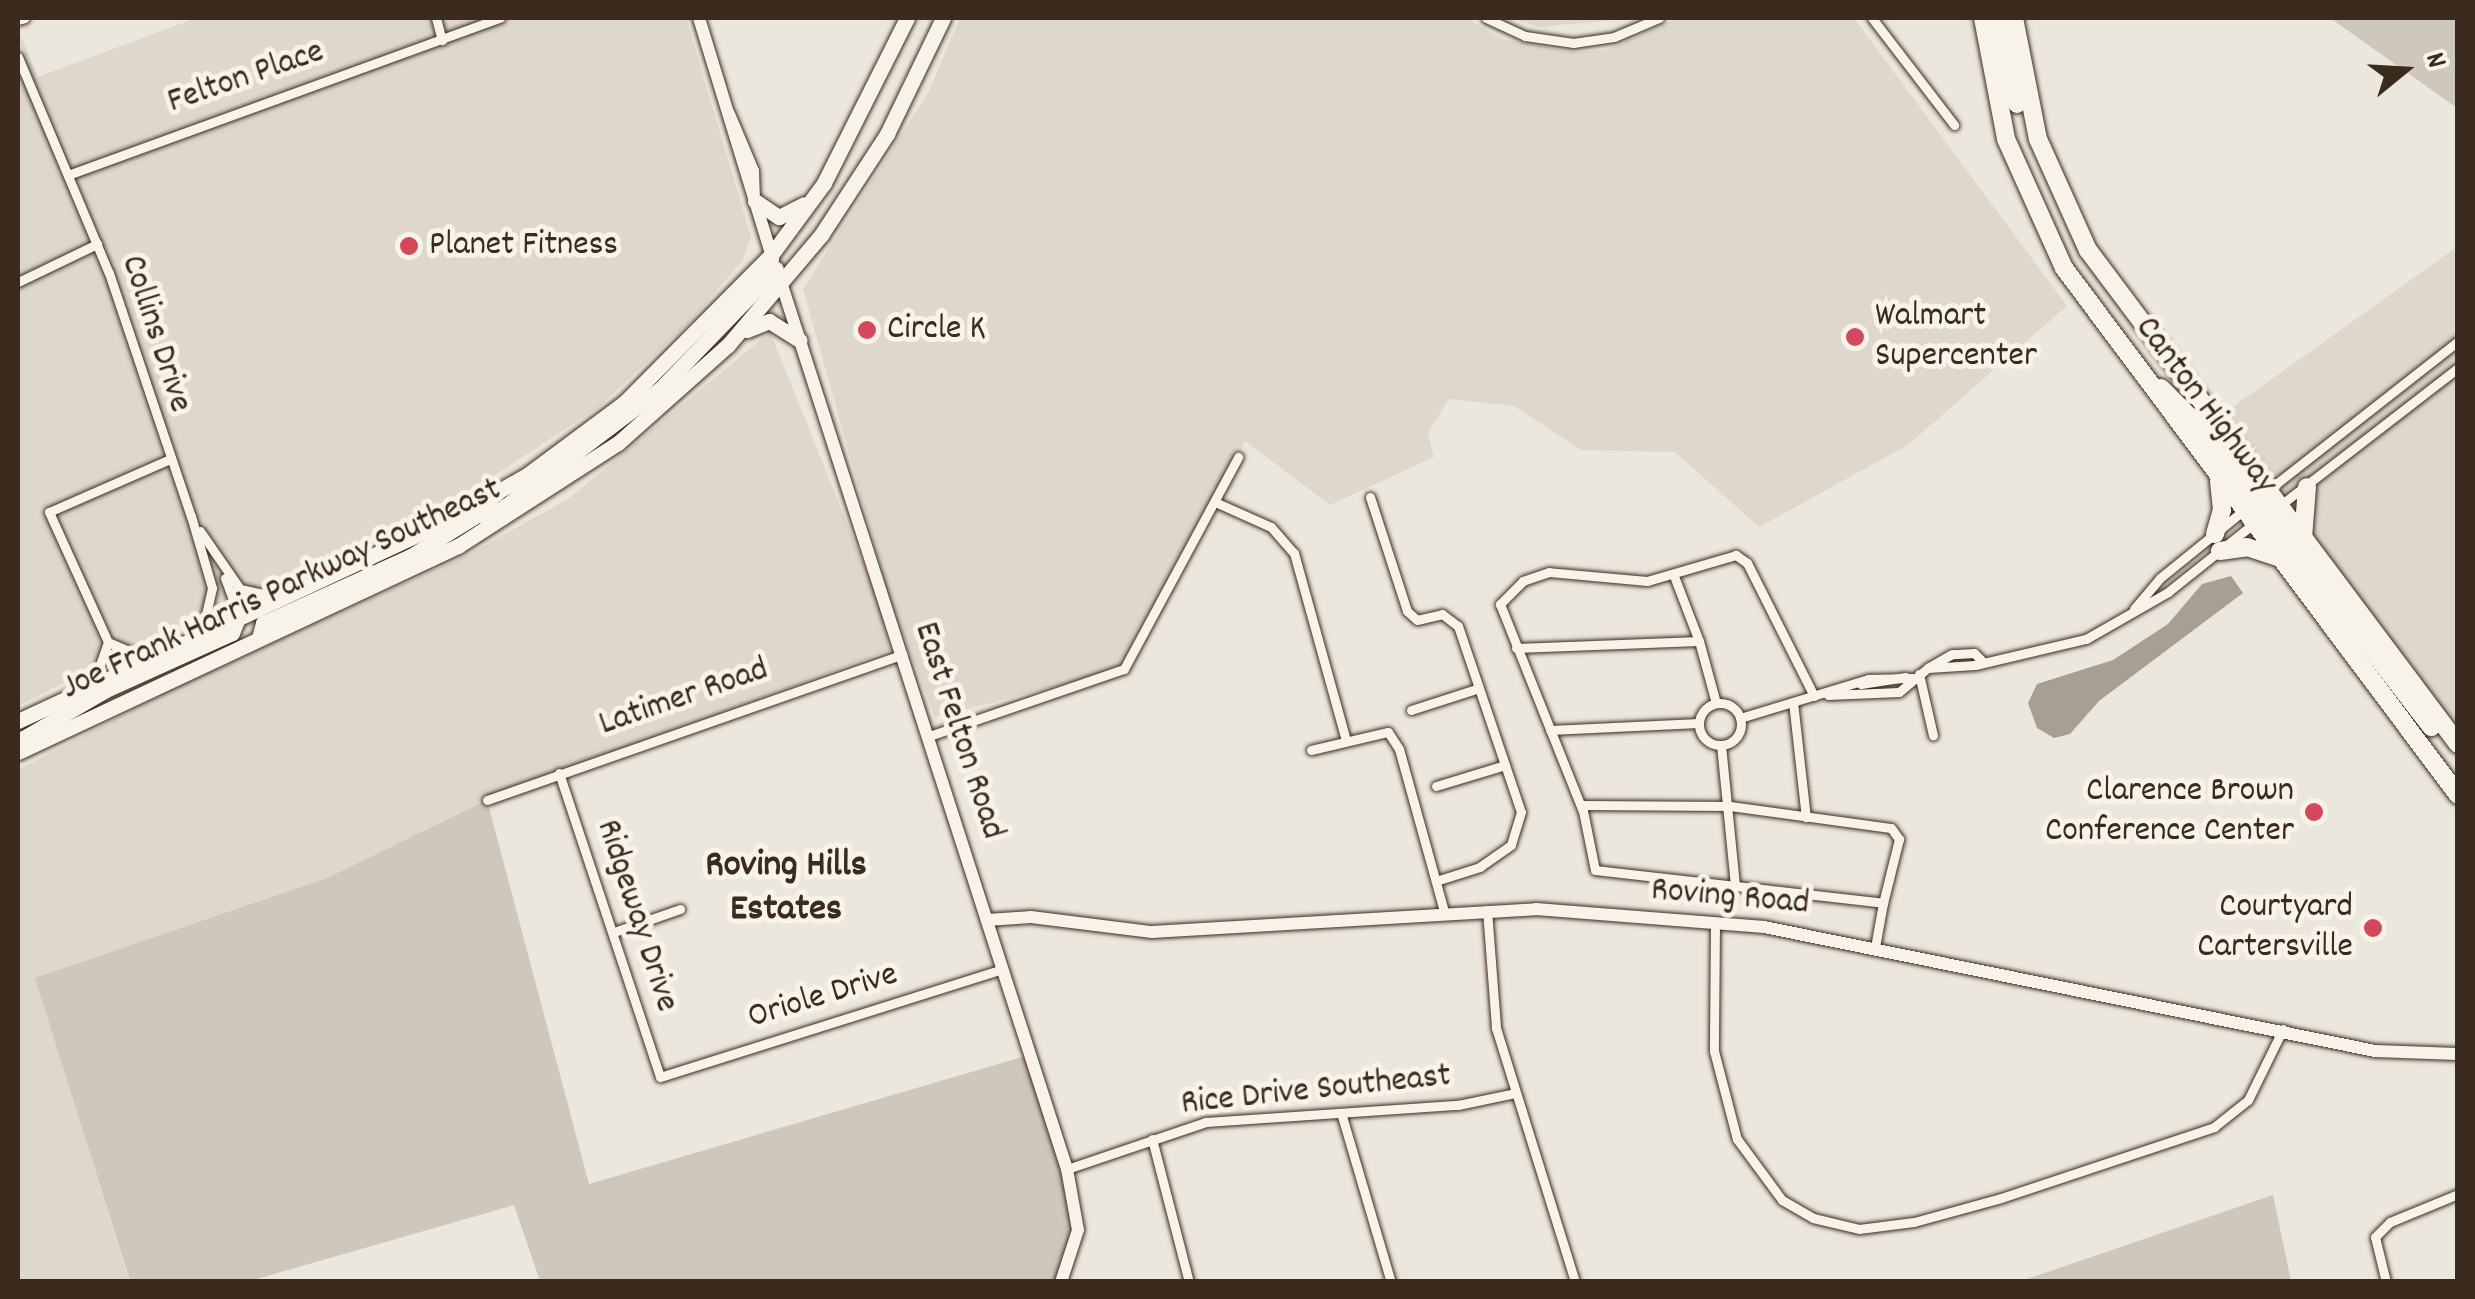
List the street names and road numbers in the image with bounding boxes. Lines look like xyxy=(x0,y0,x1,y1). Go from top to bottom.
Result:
street label: Felton Place xyxy=(163,32,329,124)
street label: Collins Drive xyxy=(110,250,200,418)
street label: Canton Highway xyxy=(2125,309,2285,503)
street label: Joe Frank Harris Parkway Southeast xyxy=(56,470,508,710)
street label: East Felton Road xyxy=(903,617,1013,845)
street label: Latimer Road xyxy=(594,650,774,746)
street label: Ridgeway Drive xyxy=(585,815,687,1017)
street label: Roving Road xyxy=(1649,870,1811,926)
street label: Oriole Drive xyxy=(743,954,903,1040)
street label: Rice Drive Southeast xyxy=(1179,1056,1453,1126)

